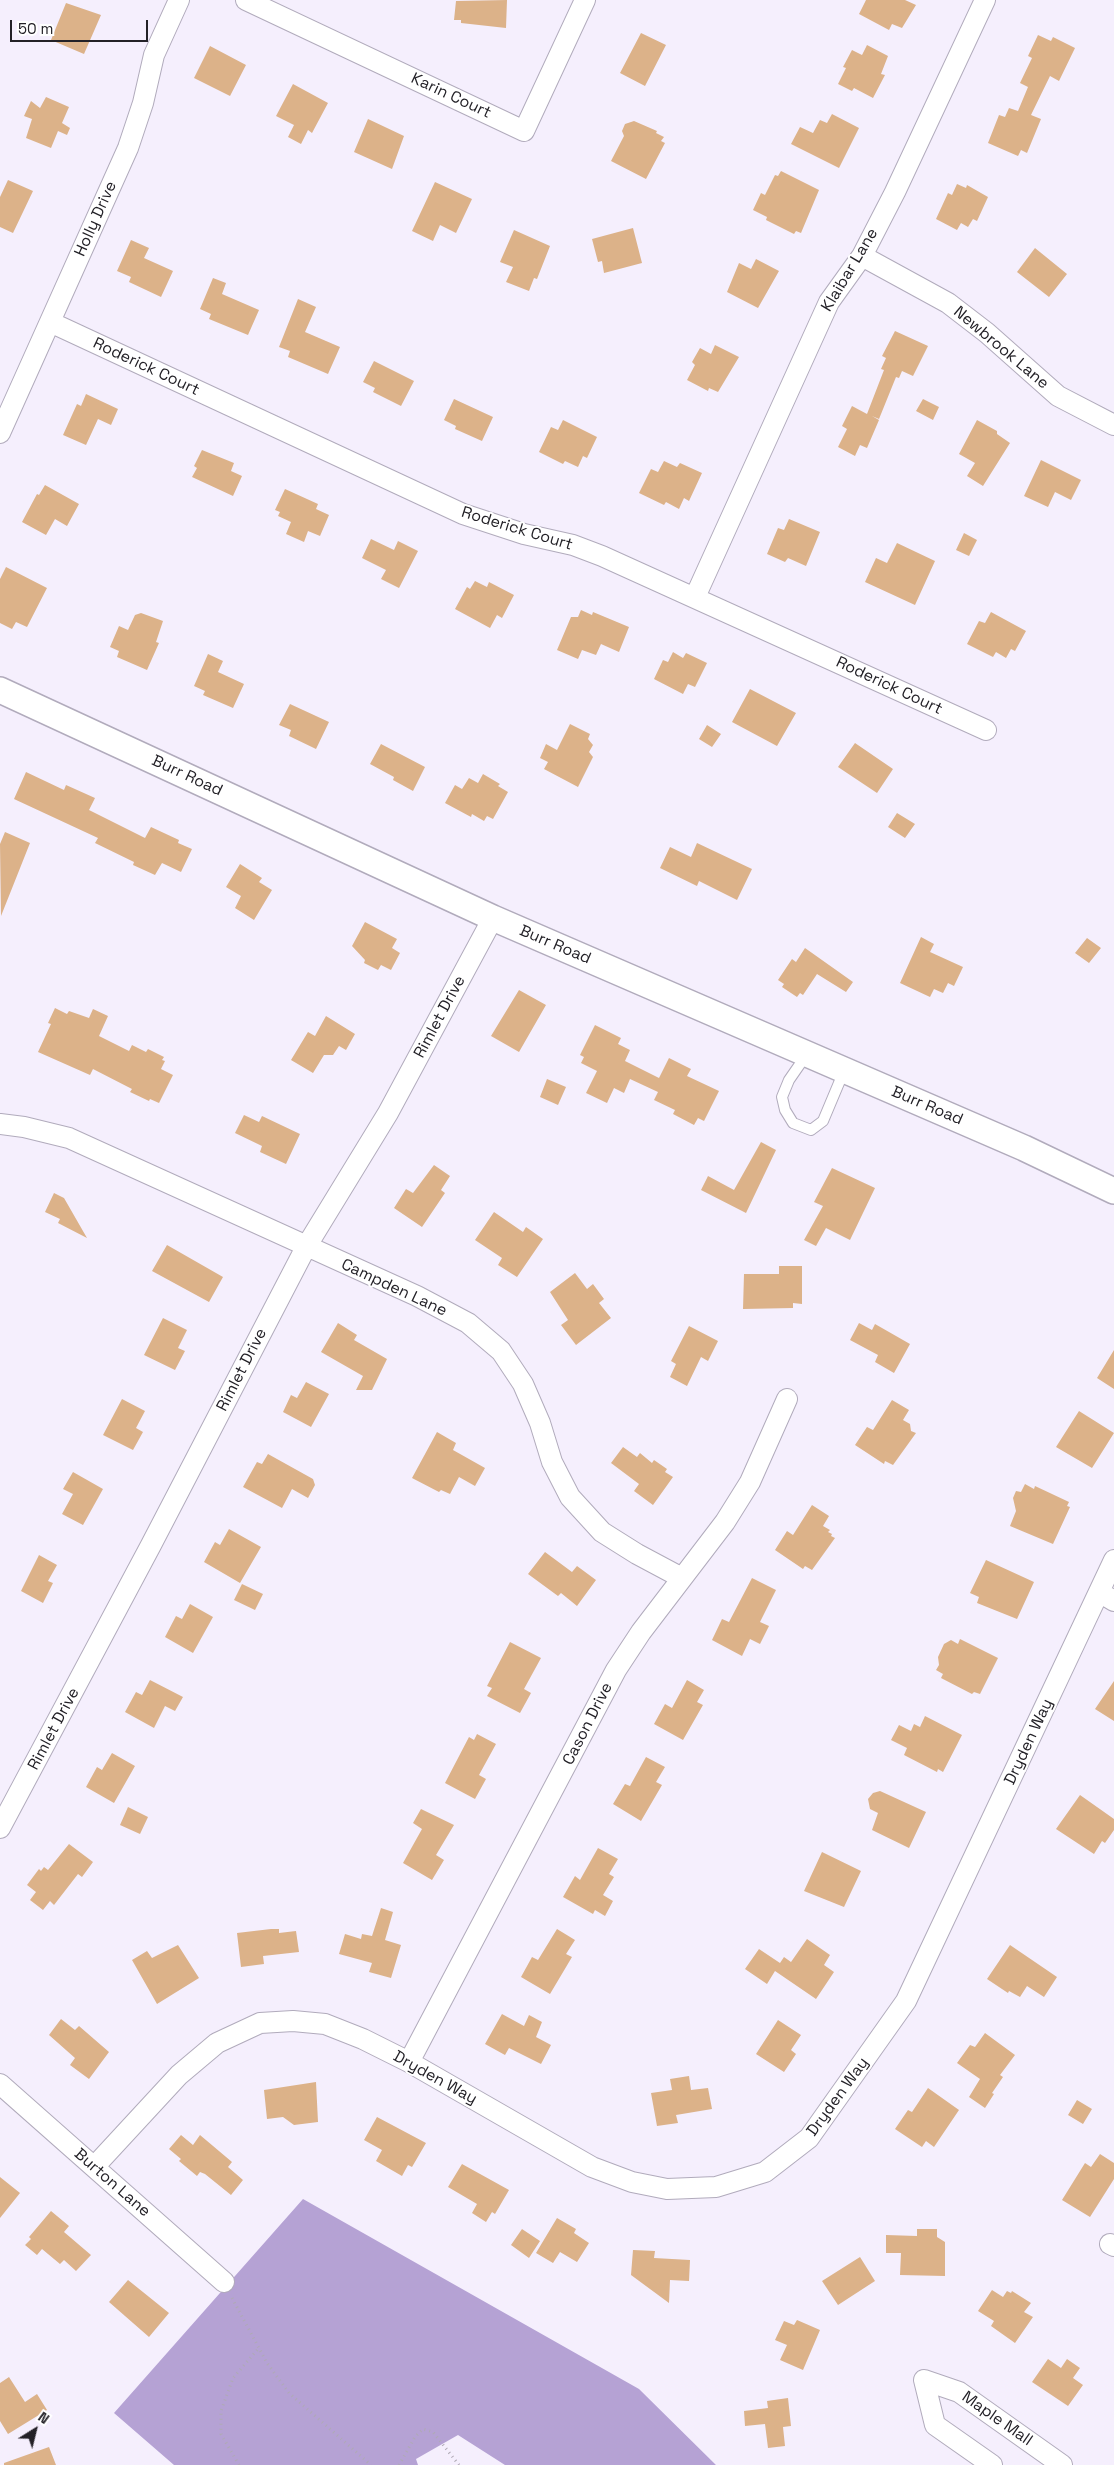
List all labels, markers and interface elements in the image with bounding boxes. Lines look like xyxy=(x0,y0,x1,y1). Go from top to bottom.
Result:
scale bar xyxy=(12,10,150,42)
text: 50 m xyxy=(18,19,53,38)
street label: Karin Court xyxy=(408,69,494,123)
street label: Holly Drive xyxy=(71,178,121,260)
street label: Klaibar Lane xyxy=(818,225,882,315)
street label: Newbrook Lane xyxy=(949,303,1053,393)
street label: Roderick Court xyxy=(90,334,202,400)
street label: Roderick Court xyxy=(459,503,575,555)
street label: Roderick Court xyxy=(833,653,945,719)
street label: Burr Road xyxy=(149,751,225,801)
street label: Burr Road xyxy=(516,921,594,969)
street label: Rimlet Drive xyxy=(410,972,470,1062)
street label: Burr Road xyxy=(888,1082,966,1130)
street label: Campden Lane xyxy=(338,1255,450,1321)
street label: Rimlet Drive xyxy=(213,1325,271,1415)
street label: Cason Drive xyxy=(559,1680,617,1768)
street label: Rimlet Drive xyxy=(24,1684,84,1774)
street label: Dryden Way xyxy=(1001,1696,1057,1788)
street label: Dryden Way xyxy=(390,2047,480,2109)
street label: Dryden Way xyxy=(803,2054,873,2140)
street label: Burton Lane xyxy=(70,2145,154,2221)
street label: Maple Mall xyxy=(958,2388,1036,2450)
north arrow xyxy=(10,2405,60,2455)
text: N xyxy=(35,2408,53,2428)

